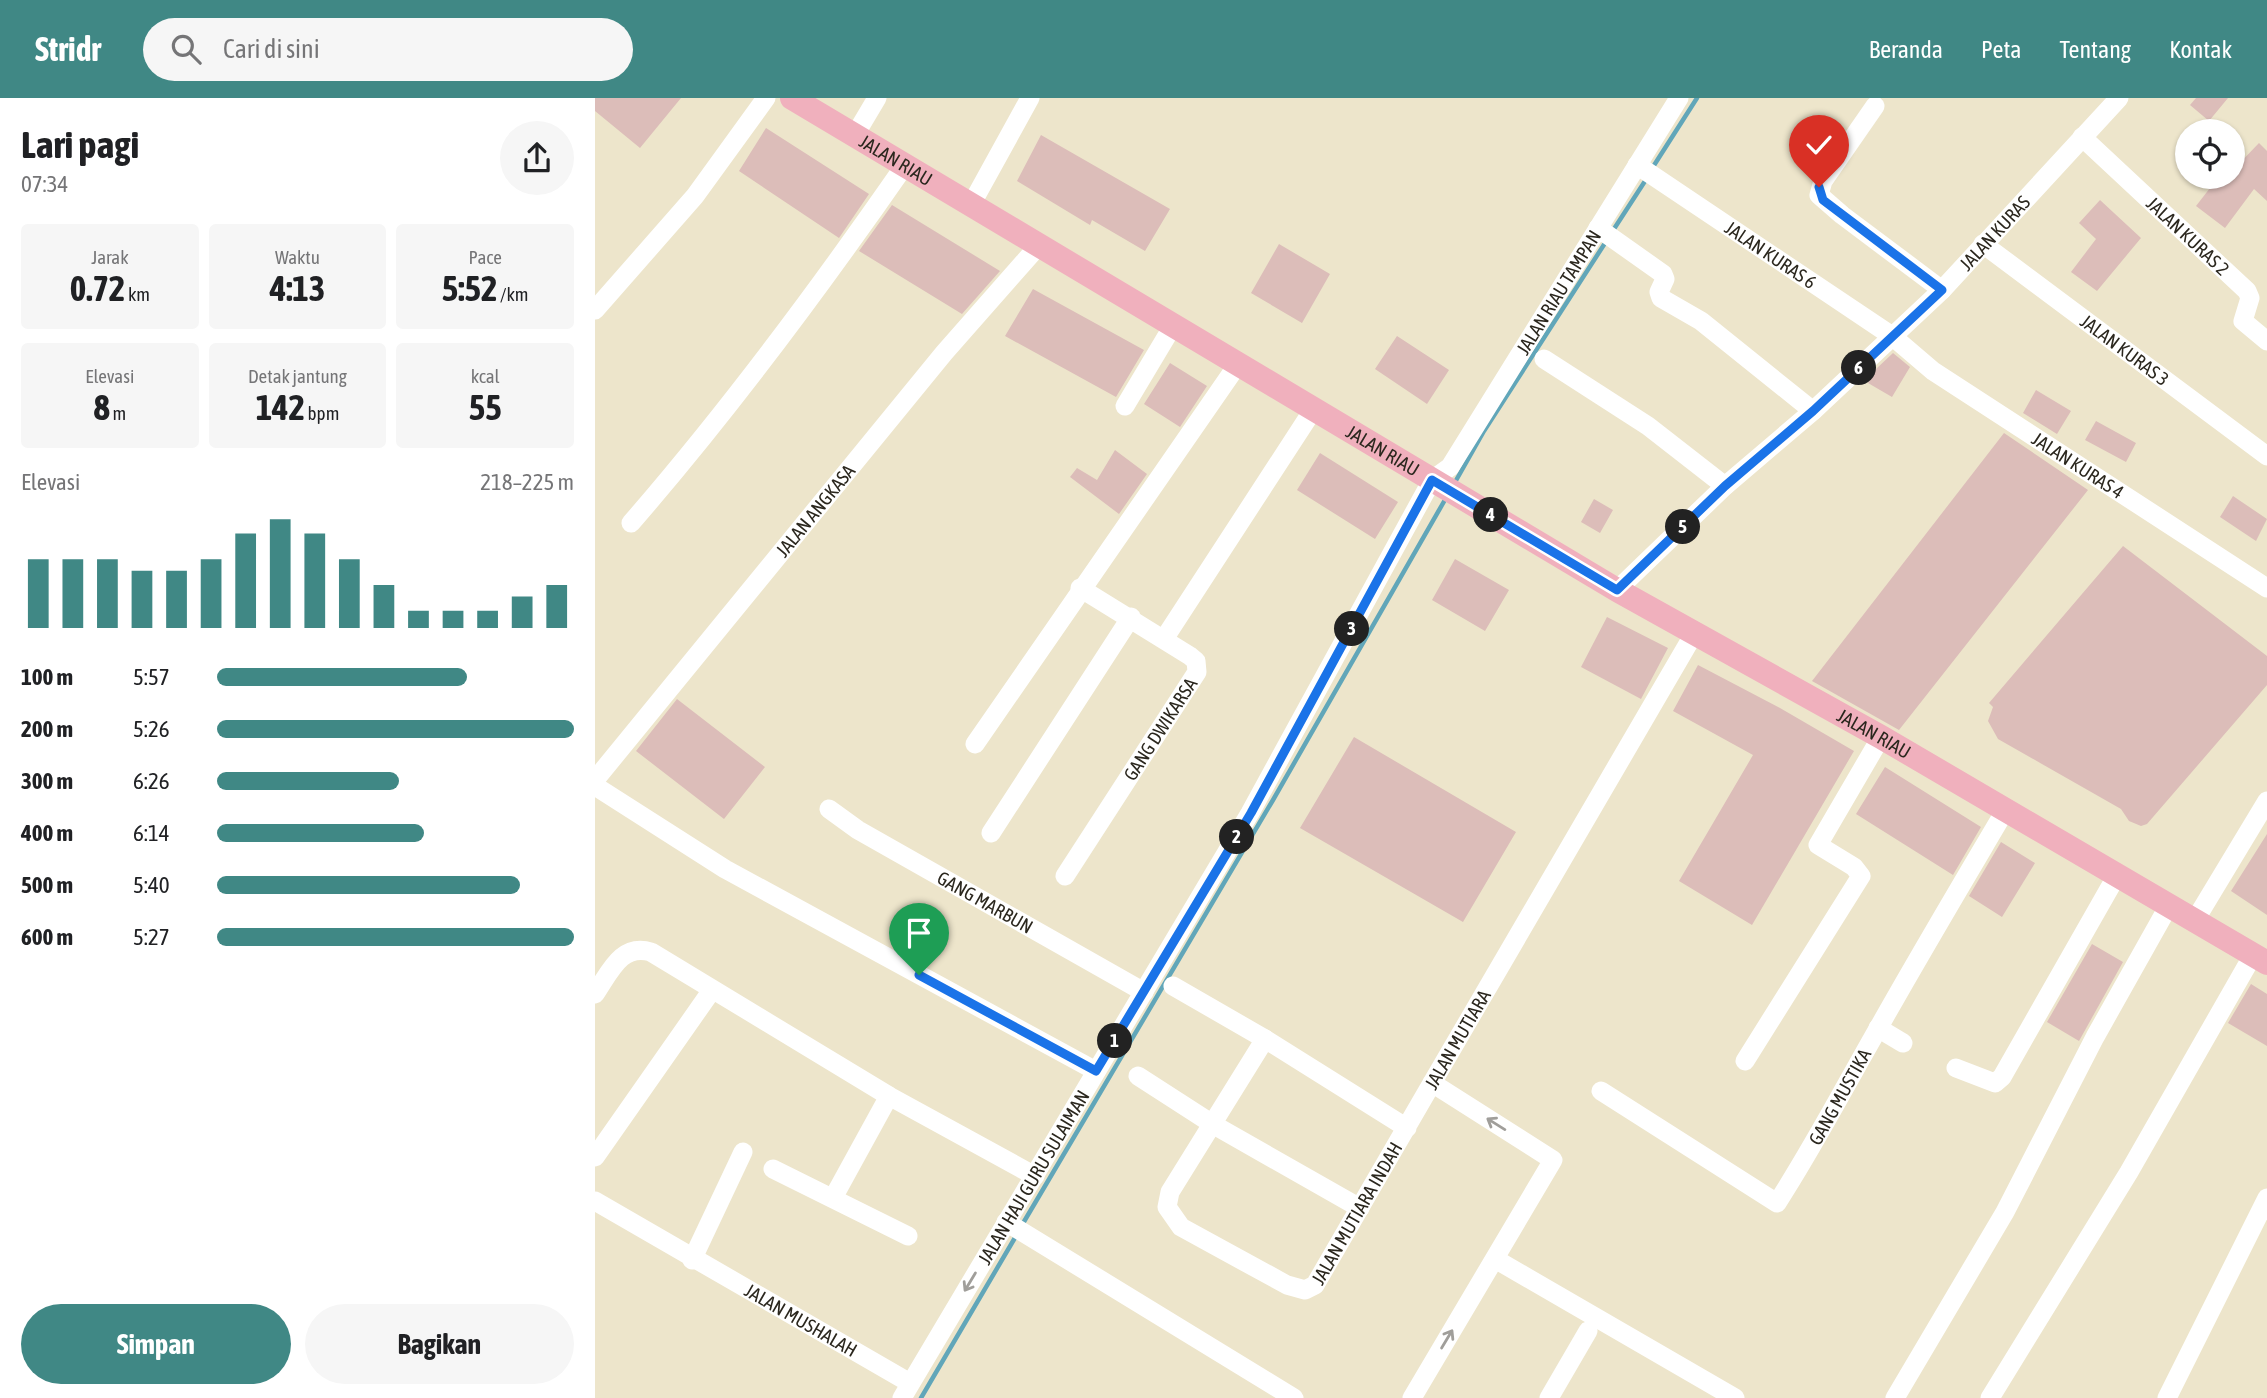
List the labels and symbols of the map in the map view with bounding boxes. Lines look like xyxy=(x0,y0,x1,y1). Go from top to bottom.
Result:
pin xyxy=(1789,115,1849,187)
street label: JALAN RIAU xyxy=(856,130,936,190)
street label: JALAN KURAS xyxy=(1955,191,2034,275)
street label: JALAN KURAS 2 xyxy=(2142,192,2234,280)
street label: JALAN KURAS 6 xyxy=(1721,216,1820,293)
street label: JALAN RIAU TAMPAN xyxy=(1512,226,1605,358)
street label: JALAN KURAS 3 xyxy=(2076,310,2173,390)
pin: 6 xyxy=(1841,350,1877,386)
street label: JALAN RIAU xyxy=(1343,420,1423,481)
street label: JALAN KURAS 4 xyxy=(2028,428,2128,503)
street label: JALAN ANGKASA xyxy=(771,460,860,561)
pin: 4 xyxy=(1473,498,1509,532)
pin: 5 xyxy=(1665,510,1701,544)
pin: 3 xyxy=(1335,612,1369,646)
street label: GANG DWIKARSA xyxy=(1119,673,1202,785)
street label: JALAN RIAU xyxy=(1834,704,1915,763)
pin: 2 xyxy=(1219,820,1255,854)
street label: GANG MARBUN xyxy=(934,866,1037,938)
pin xyxy=(889,903,949,975)
street label: JALAN MUTIARA xyxy=(1420,985,1495,1093)
pin: 1 xyxy=(1098,1024,1133,1058)
street label: GANG MUSTIKA xyxy=(1804,1044,1876,1149)
street label: JALAN HAJI GURU SULAIMAN xyxy=(973,1086,1094,1268)
one-way arrow xyxy=(1486,1116,1506,1130)
street label: JALAN MUTIARA INDAH xyxy=(1307,1138,1406,1288)
one-way arrow xyxy=(963,1272,977,1292)
street label: JALAN MUSHALAH xyxy=(741,1279,861,1361)
one-way arrow xyxy=(1440,1330,1454,1350)

